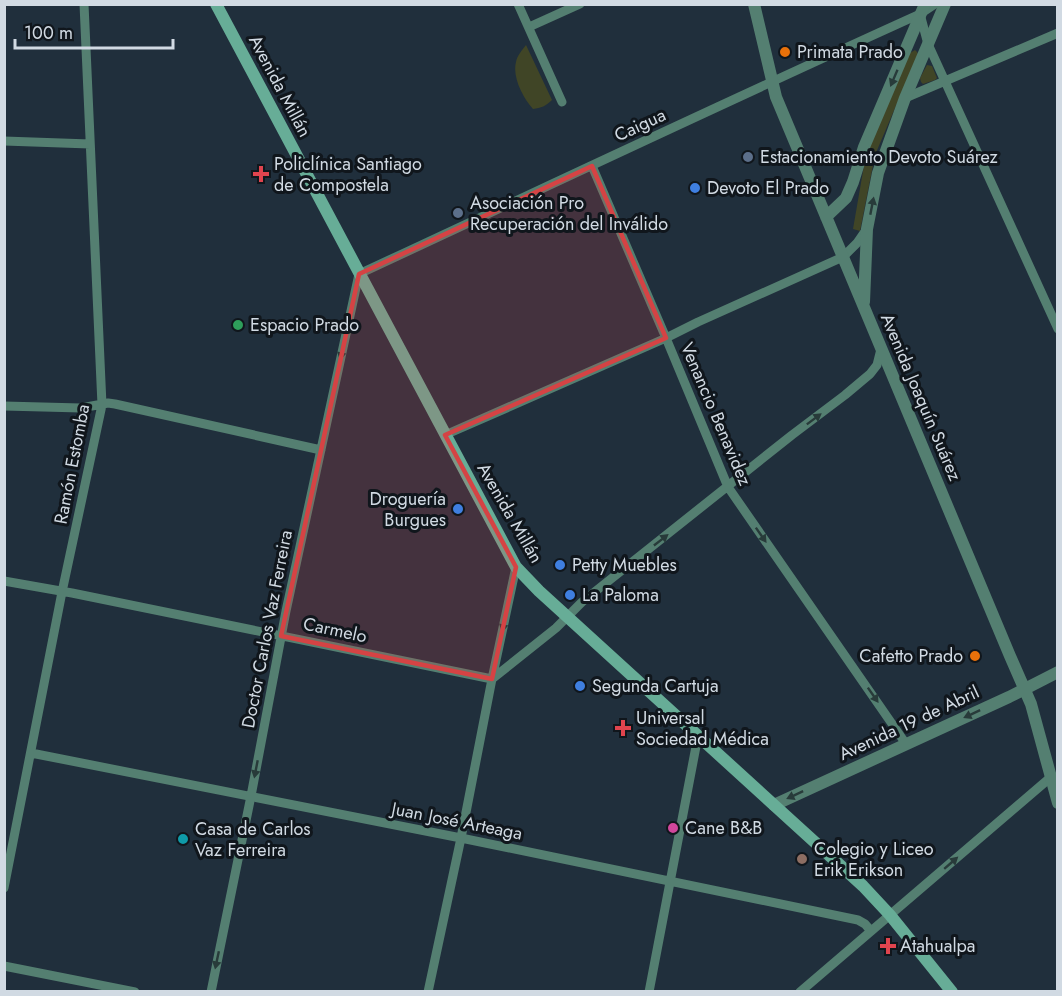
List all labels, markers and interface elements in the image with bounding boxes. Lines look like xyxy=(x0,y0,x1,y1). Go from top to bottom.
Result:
scale bar xyxy=(15,12,172,50)
text: 100 m xyxy=(24,20,73,46)
street label: Avenida Millán xyxy=(242,30,318,142)
place label: Primata Prado xyxy=(797,39,903,65)
marker: Primata Prado xyxy=(778,45,792,59)
one-way arrow xyxy=(889,69,898,86)
street label: Caigua xyxy=(610,102,670,148)
place label: Estacionamiento Devoto Suárez xyxy=(760,144,999,170)
marker: Estacionamiento Devoto Suárez xyxy=(741,150,755,164)
place label: Policlínica Santiago de Compostela xyxy=(274,151,422,198)
marker: Policlínica Santiago de Compostela xyxy=(252,165,270,183)
place label: Devoto El Prado xyxy=(707,175,829,201)
marker: Devoto El Prado xyxy=(688,181,702,195)
place label: Asociación Pro Recuperación del Inválido xyxy=(470,190,668,237)
one-way arrow xyxy=(868,196,877,215)
marker: Asociación Pro Recuperación del Inválido xyxy=(451,206,465,220)
street label: Avenida Joaquín Suárez xyxy=(874,309,968,485)
place label: Espacio Prado xyxy=(250,312,359,338)
marker: Espacio Prado xyxy=(231,318,245,332)
street label: Venancio Benavidez xyxy=(674,338,758,490)
one-way arrow xyxy=(337,342,346,361)
street label: Ramón Estomba xyxy=(48,402,96,526)
one-way arrow xyxy=(806,413,821,425)
street label: Avenida Millán xyxy=(471,458,549,568)
place label: Droguería Burgues xyxy=(370,486,446,533)
marker: Droguería Burgues xyxy=(451,502,465,516)
one-way arrow xyxy=(755,527,767,543)
street label: Doctor Carlos Vaz Ferreira xyxy=(235,528,299,730)
one-way arrow xyxy=(653,533,669,546)
place label: Petty Muebles xyxy=(572,552,677,578)
marker: Petty Muebles xyxy=(553,558,567,572)
place label: La Paloma xyxy=(582,582,659,608)
marker: La Paloma xyxy=(563,588,577,602)
street label: Carmelo xyxy=(301,611,369,649)
one-way arrow xyxy=(499,614,508,633)
place label: Cafetto Prado xyxy=(859,643,963,669)
marker: Cafetto Prado xyxy=(968,649,982,663)
place label: Segunda Cartuja xyxy=(592,673,719,699)
marker: Segunda Cartuja xyxy=(573,679,587,693)
street label: Avenida 19 de Abril xyxy=(834,679,984,767)
one-way arrow xyxy=(867,687,879,703)
place label: Universal Sociedad Médica xyxy=(636,705,769,752)
one-way arrow xyxy=(963,709,980,718)
marker: Universal Sociedad Médica xyxy=(614,719,632,737)
one-way arrow xyxy=(251,759,260,778)
one-way arrow xyxy=(785,790,803,800)
street label: Juan José Arteaga xyxy=(387,795,525,846)
place label: Cane B&B xyxy=(685,815,762,841)
place label: Casa de Carlos Vaz Ferreira xyxy=(195,816,311,863)
marker: Cane B&B xyxy=(666,821,680,835)
marker: Casa de Carlos Vaz Ferreira xyxy=(176,832,190,846)
place label: Colegio y Liceo Erik Erikson xyxy=(814,836,934,883)
marker: Colegio y Liceo Erik Erikson xyxy=(795,852,809,866)
one-way arrow xyxy=(943,857,958,870)
place label: Atahualpa xyxy=(900,933,975,959)
marker: Atahualpa xyxy=(881,939,895,953)
one-way arrow xyxy=(212,950,221,969)

